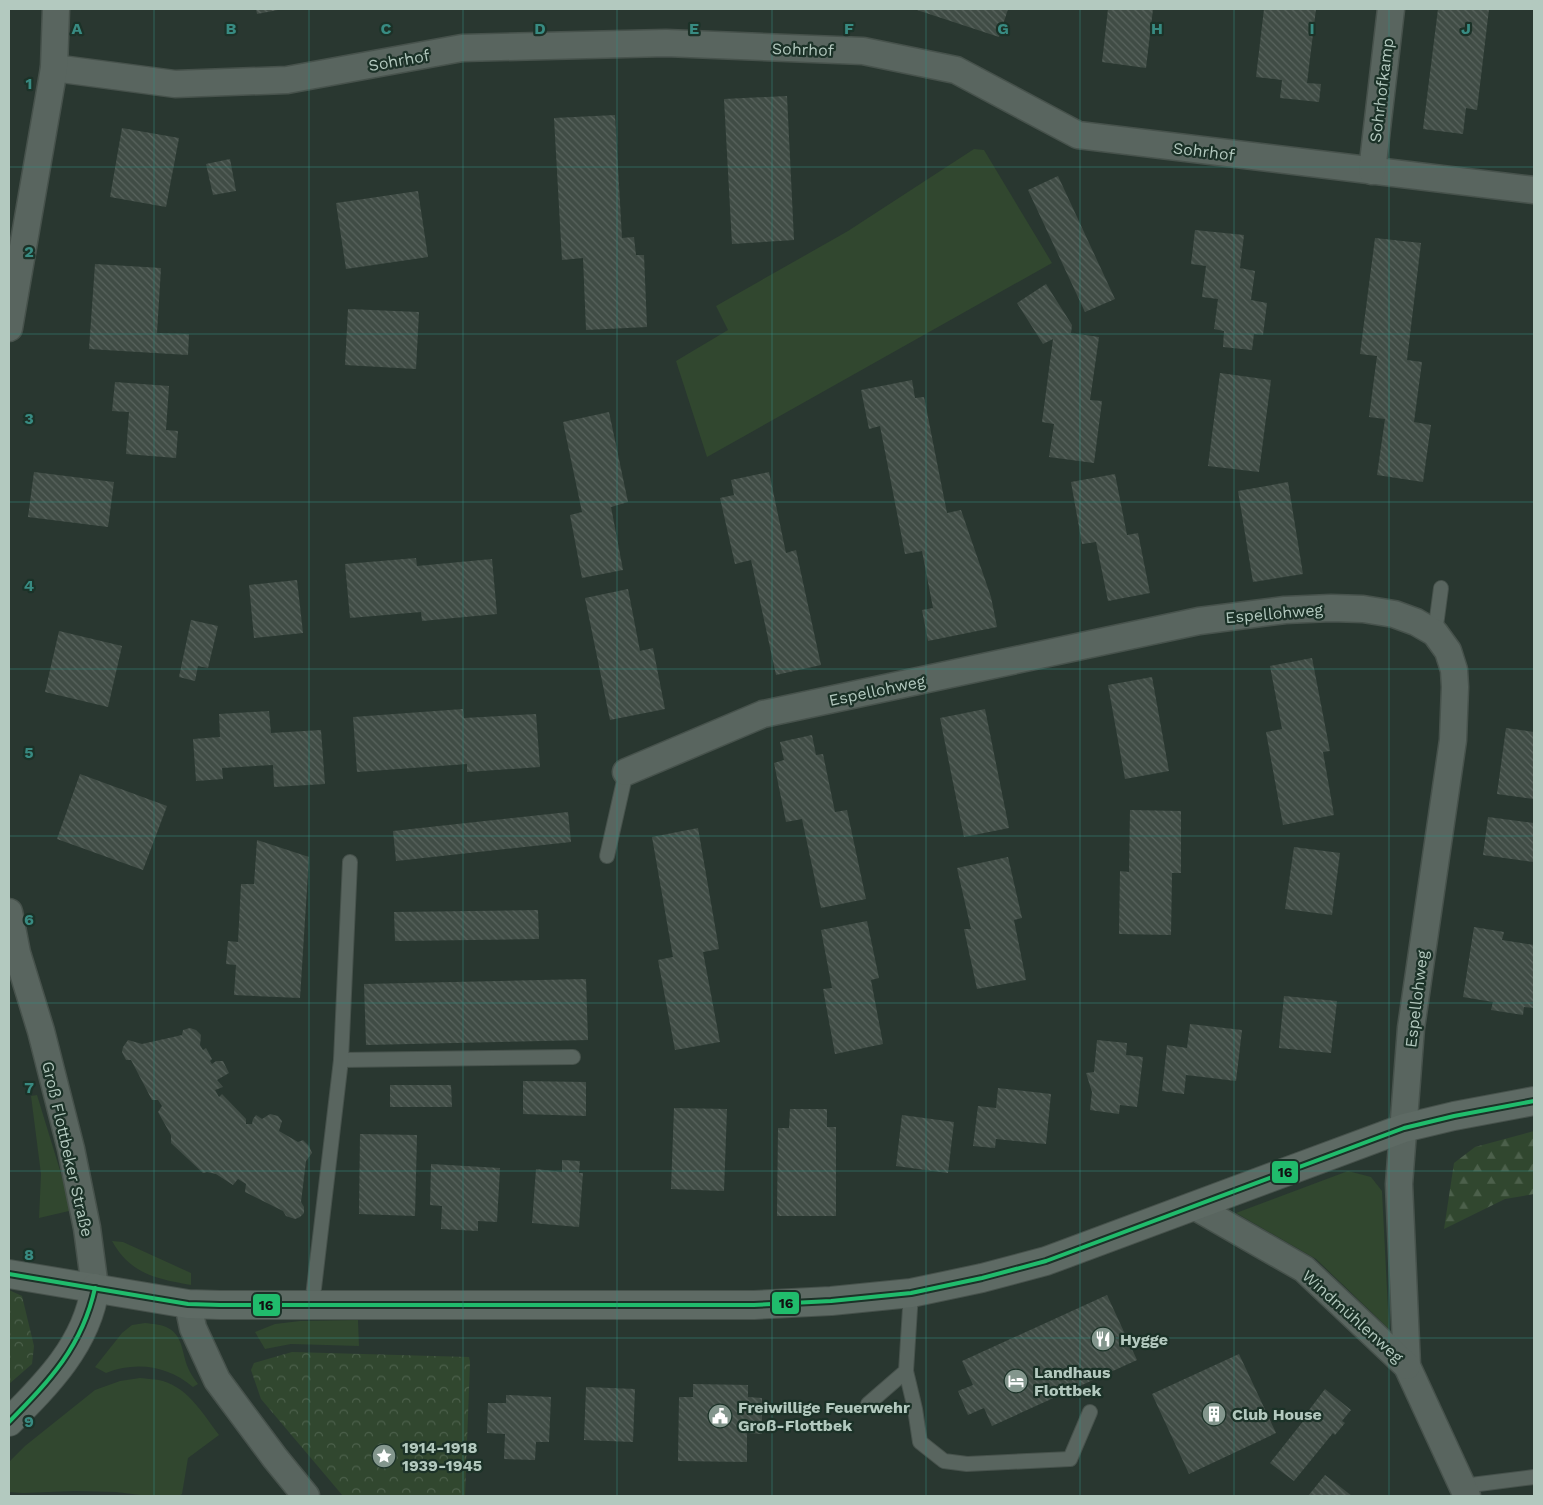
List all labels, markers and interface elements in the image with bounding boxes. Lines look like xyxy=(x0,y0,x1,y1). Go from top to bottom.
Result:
text: A xyxy=(72,19,83,38)
text: B xyxy=(226,19,237,38)
text: C xyxy=(381,19,392,38)
text: D xyxy=(534,19,546,38)
text: E xyxy=(689,19,699,38)
text: F xyxy=(844,19,854,38)
text: G xyxy=(997,19,1009,38)
text: H xyxy=(1151,19,1163,38)
text: I xyxy=(1309,19,1315,38)
text: J xyxy=(1461,19,1471,38)
street label: Sohrhofkamp xyxy=(1366,37,1397,143)
street label: Sohrhof xyxy=(772,39,835,60)
street label: Sohrhof xyxy=(367,46,432,75)
text: 1 xyxy=(26,74,32,93)
street label: Sohrhof xyxy=(1172,138,1237,165)
text: 2 xyxy=(24,242,34,261)
text: 3 xyxy=(24,409,34,428)
text: 4 xyxy=(24,576,34,595)
street label: Espellohweg xyxy=(1224,600,1324,627)
street label: Espellohweg xyxy=(827,671,927,710)
text: 5 xyxy=(24,743,34,762)
text: 6 xyxy=(24,910,34,929)
street label: Espellohweg xyxy=(1401,949,1432,1049)
street label: Groß Flottbeker Straße xyxy=(38,1059,97,1239)
text: 7 xyxy=(24,1078,34,1097)
line badge: 16 xyxy=(1271,1160,1299,1184)
text: 16 xyxy=(1278,1164,1293,1180)
text: 8 xyxy=(24,1245,34,1264)
street label: Windmühlenweg xyxy=(1298,1266,1407,1367)
line badge: 16 xyxy=(771,1291,800,1315)
line badge: 16 xyxy=(252,1293,281,1317)
text: 16 xyxy=(779,1295,794,1311)
text: 16 xyxy=(259,1297,274,1313)
restaurant icon: Hygge xyxy=(1090,1326,1116,1352)
place label: Hygge xyxy=(1120,1330,1168,1349)
place label: Landhaus Flottbek xyxy=(1034,1363,1111,1400)
hotel icon: Landhaus Flottbek xyxy=(1003,1368,1029,1394)
place label: Freiwillige Feuerwehr Groß-Flottbek xyxy=(738,1398,910,1435)
building icon: Club House xyxy=(1201,1401,1227,1427)
public building icon: Freiwillige Feuerwehr Groß-Flottbek xyxy=(707,1403,733,1429)
place label: Club House xyxy=(1232,1405,1322,1424)
text: 9 xyxy=(24,1412,34,1431)
place label: 1914-1918 1939-1945 xyxy=(402,1438,482,1475)
place icon: 1914-1918 1939-1945 xyxy=(371,1443,397,1469)

